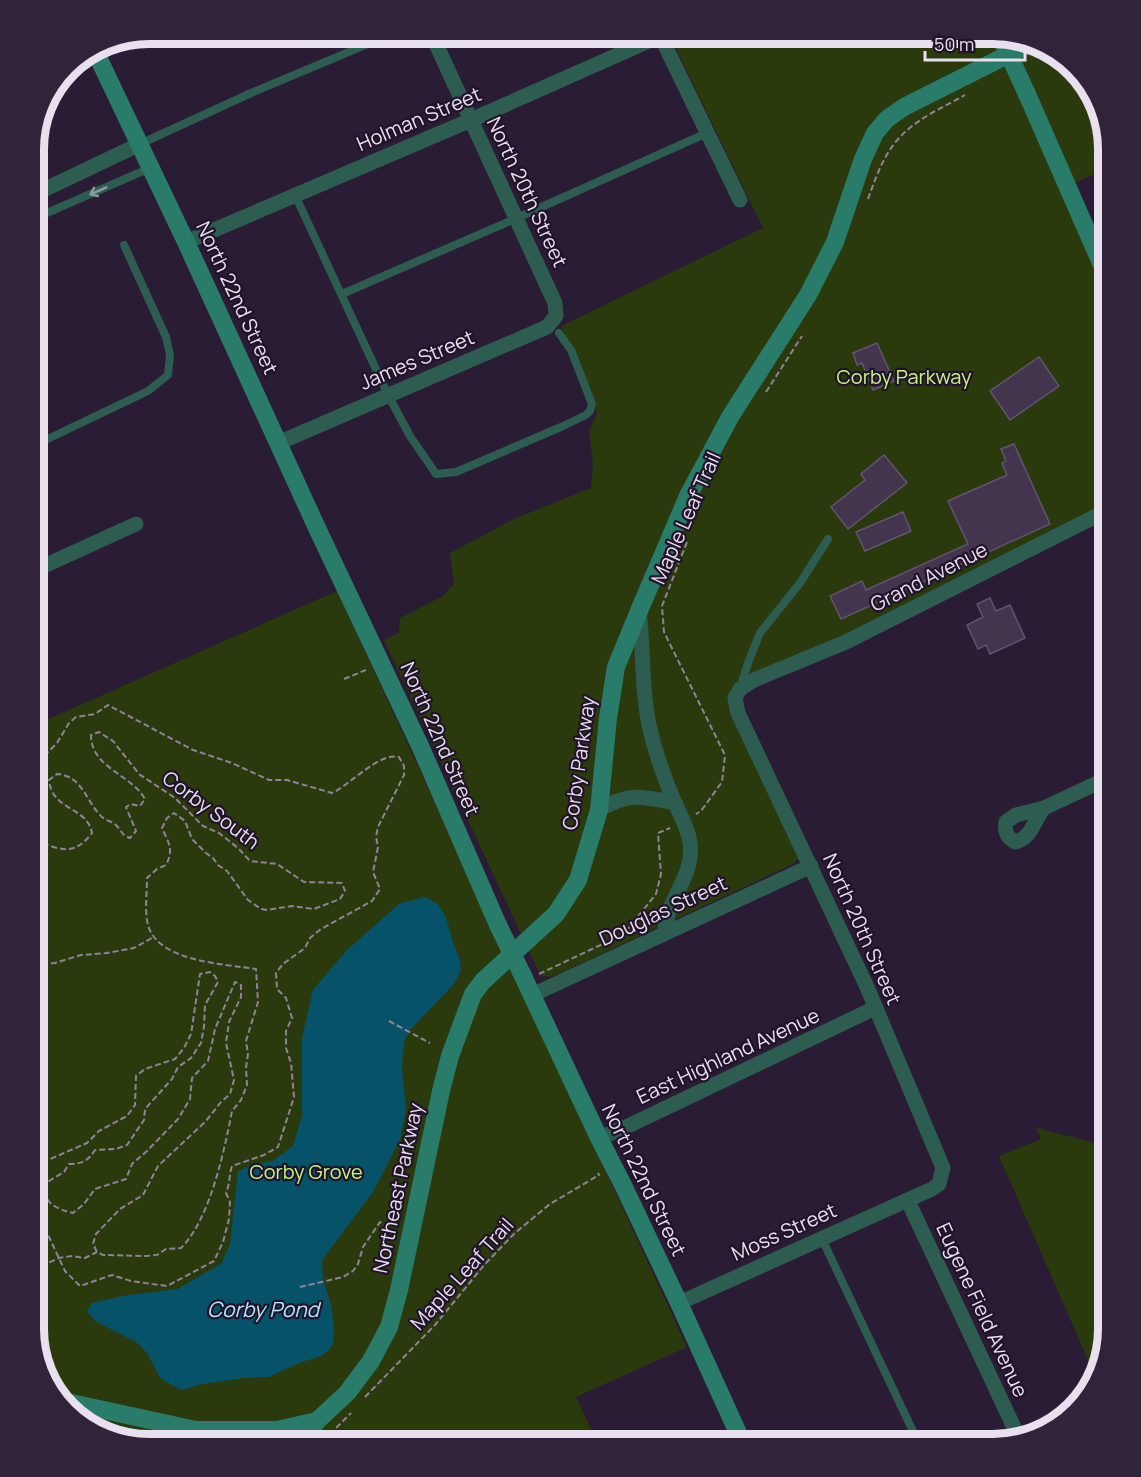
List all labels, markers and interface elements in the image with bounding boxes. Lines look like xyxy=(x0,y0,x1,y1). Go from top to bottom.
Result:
scale bar xyxy=(925,24,1026,62)
text: 50 m xyxy=(934,32,974,56)
street label: Holman Street xyxy=(352,80,485,157)
street label: North 20th Street xyxy=(481,112,574,271)
one-way arrow xyxy=(89,186,107,197)
street label: North 22nd Street xyxy=(190,217,285,379)
street label: James Street xyxy=(355,323,478,396)
park label: Corby Parkway xyxy=(837,363,972,390)
street label: Maple Leaf Trail xyxy=(644,447,727,588)
street label: Grand Avenue xyxy=(866,535,992,618)
street label: North 22nd Street xyxy=(394,658,487,820)
street label: Corby Parkway xyxy=(556,694,601,832)
street label: Corby South xyxy=(157,764,265,855)
street label: North 20th Street xyxy=(817,849,908,1009)
street label: Douglas Street xyxy=(595,869,731,952)
street label: East Highland Avenue xyxy=(632,1001,824,1110)
street label: North 22nd Street xyxy=(596,1099,693,1260)
street label: Northeast Parkway xyxy=(366,1100,429,1276)
park label: Corby Grove xyxy=(249,1158,363,1185)
street label: Moss Street xyxy=(727,1196,841,1267)
street label: Maple Leaf Trail xyxy=(404,1212,519,1336)
street label: Eugene Field Avenue xyxy=(930,1218,1035,1401)
water label: Corby Pond xyxy=(207,1295,322,1323)

